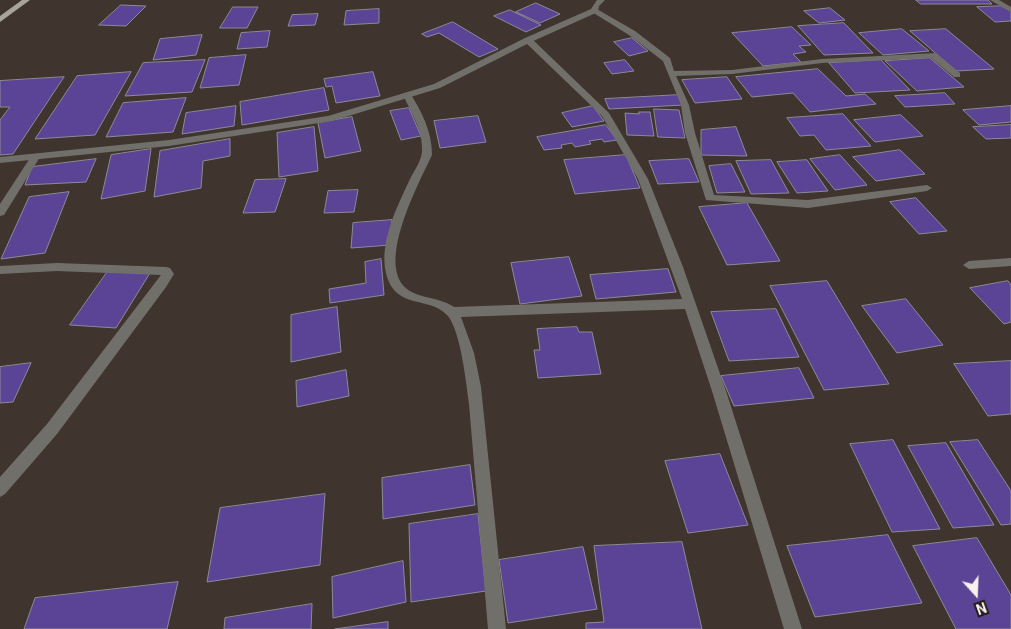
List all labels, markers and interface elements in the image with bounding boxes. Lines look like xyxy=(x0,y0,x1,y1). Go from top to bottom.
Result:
north arrow xyxy=(951,569,1001,619)
text: N xyxy=(974,599,989,617)

